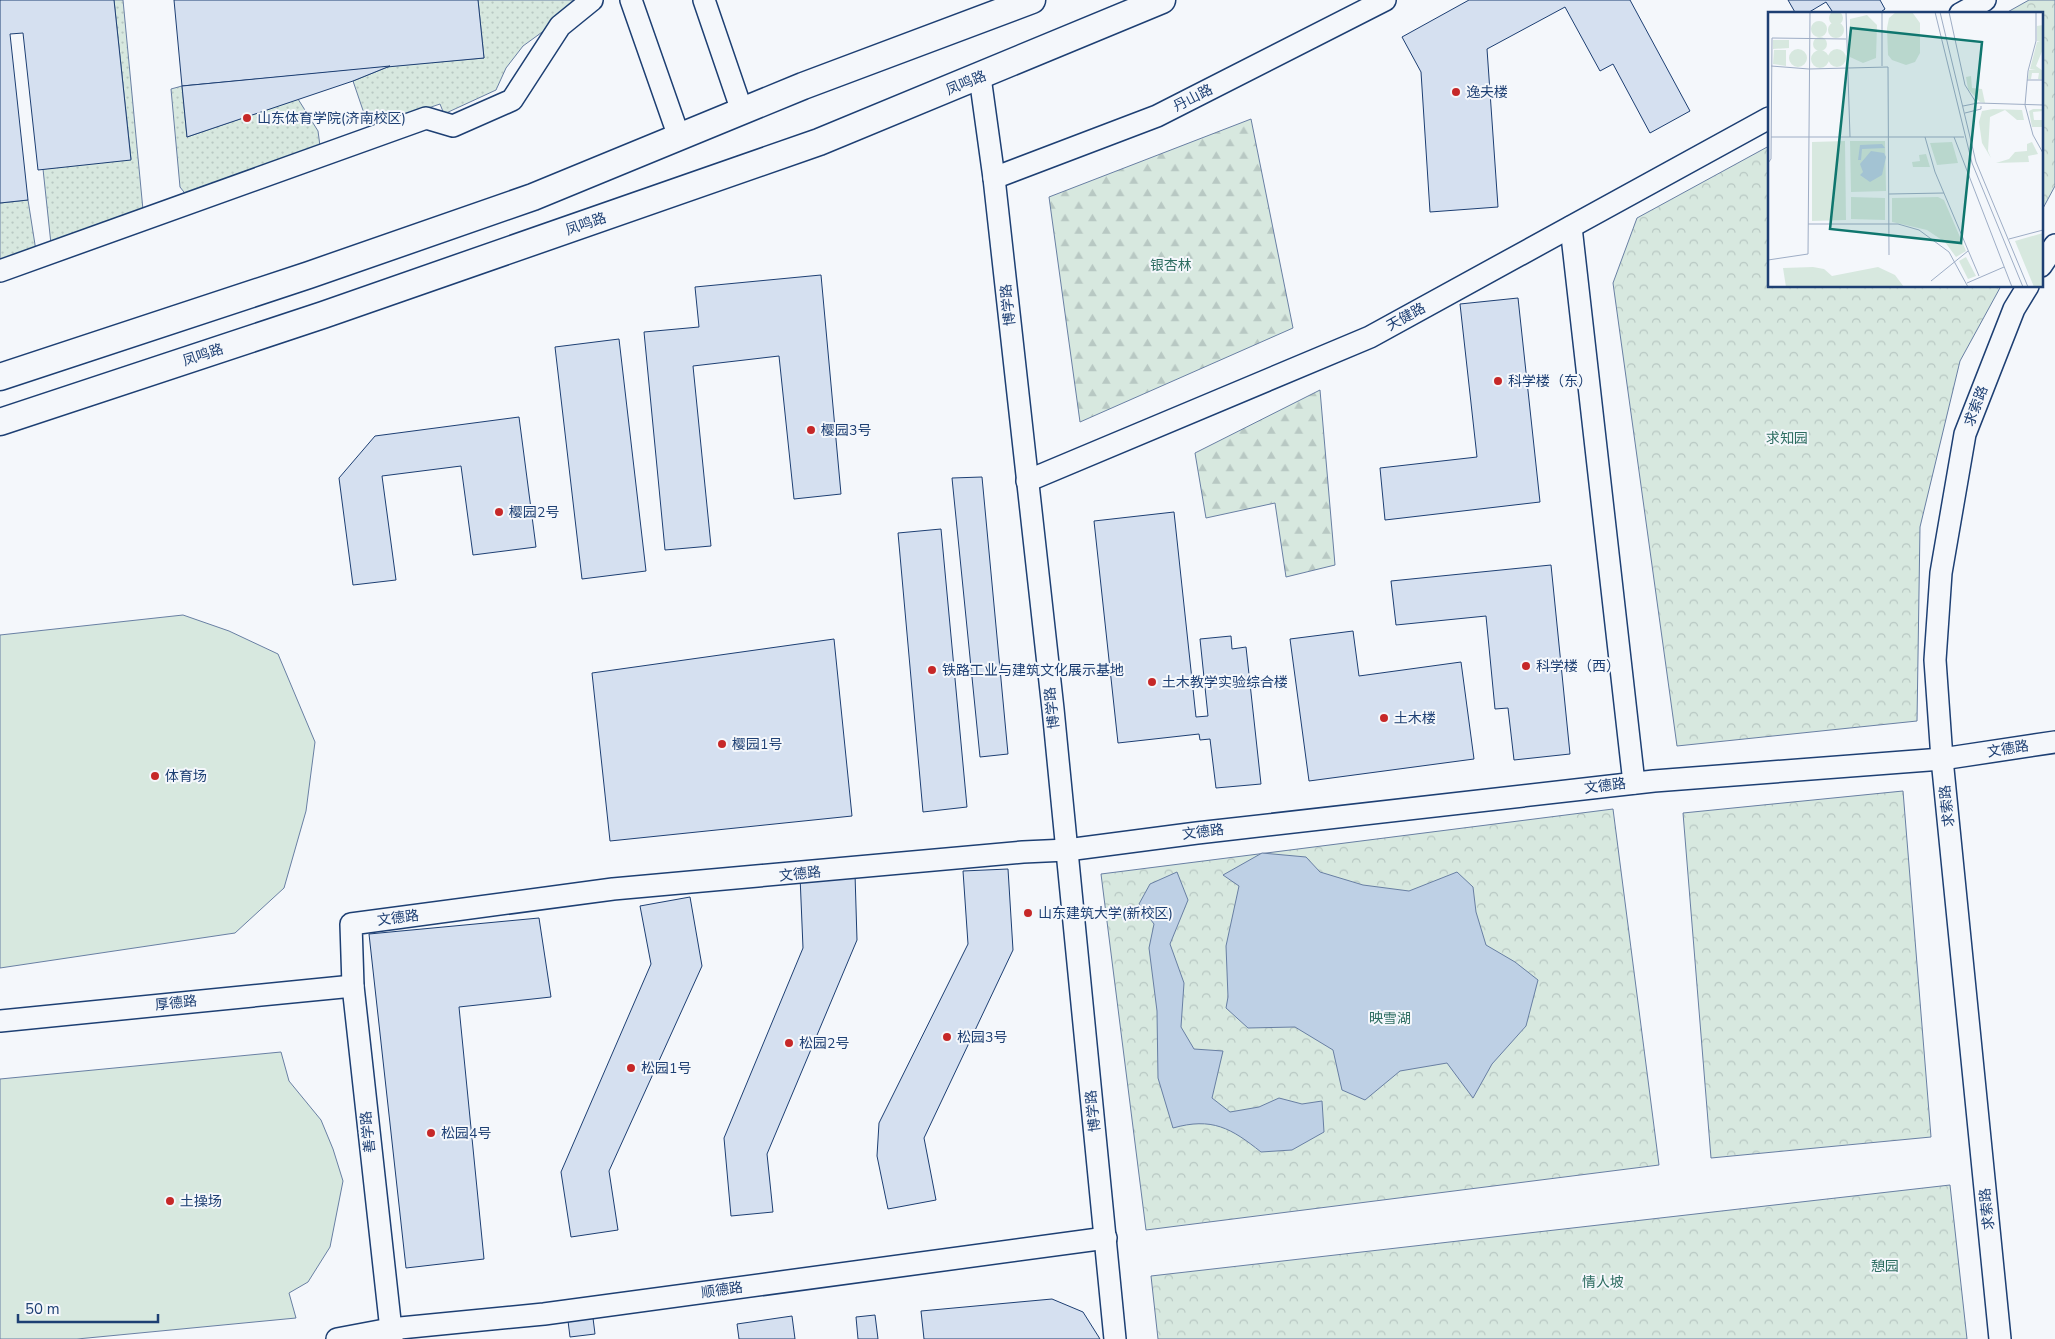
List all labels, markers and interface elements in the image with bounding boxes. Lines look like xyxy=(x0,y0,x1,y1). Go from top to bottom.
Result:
inset map xyxy=(1768,12,2042,288)
street label: 凤鸣路 xyxy=(943,66,989,100)
street label: 丹山路 xyxy=(1170,80,1216,116)
place label: 逸夫楼 xyxy=(1466,83,1508,102)
marker: 逸夫楼 xyxy=(1450,86,1462,98)
place label: 山东体育学院(济南校区) xyxy=(257,109,406,128)
marker: 山东体育学院(济南校区) xyxy=(241,112,253,124)
street label: 凤鸣路 xyxy=(563,208,609,240)
park label: 银杏林 xyxy=(1150,256,1192,275)
street label: 博学路 xyxy=(996,283,1020,327)
street label: 天健路 xyxy=(1383,299,1429,335)
street label: 凤鸣路 xyxy=(180,339,226,371)
place label: 科学楼（东） xyxy=(1508,372,1592,391)
marker: 科学楼（东） xyxy=(1492,375,1504,387)
street label: 求索路 xyxy=(1960,383,1992,429)
place label: 樱园3号 xyxy=(821,421,871,440)
marker: 樱园3号 xyxy=(805,424,817,436)
park label: 求知园 xyxy=(1766,429,1808,448)
place label: 樱园2号 xyxy=(509,503,559,522)
marker: 樱园2号 xyxy=(493,506,505,518)
place label: 科学楼（西） xyxy=(1536,657,1620,676)
marker: 科学楼（西） xyxy=(1520,660,1532,672)
place label: 铁路工业与建筑文化展示基地 xyxy=(942,661,1124,680)
marker: 铁路工业与建筑文化展示基地 xyxy=(926,664,938,676)
place label: 土木教学实验综合楼 xyxy=(1162,673,1288,692)
marker: 土木教学实验综合楼 xyxy=(1146,676,1158,688)
street label: 博学路 xyxy=(1040,686,1064,730)
place label: 土木楼 xyxy=(1394,709,1436,728)
marker: 土木楼 xyxy=(1378,712,1390,724)
place label: 樱园1号 xyxy=(732,735,782,754)
street label: 文德路 xyxy=(1986,736,2030,762)
marker: 樱园1号 xyxy=(716,738,728,750)
place label: 体育场 xyxy=(165,767,207,786)
marker: 体育场 xyxy=(149,770,161,782)
street label: 文德路 xyxy=(1583,774,1627,798)
street label: 求索路 xyxy=(1935,784,1959,828)
street label: 文德路 xyxy=(1181,820,1225,844)
street label: 文德路 xyxy=(778,862,822,886)
place label: 山东建筑大学(新校区) xyxy=(1038,904,1173,923)
street label: 文德路 xyxy=(376,906,420,930)
marker: 山东建筑大学(新校区) xyxy=(1022,907,1034,919)
street label: 厚德路 xyxy=(154,991,198,1015)
park label: 映雪湖 xyxy=(1369,1009,1411,1028)
place label: 松园3号 xyxy=(957,1028,1007,1047)
marker: 松园3号 xyxy=(941,1031,953,1043)
place label: 松园2号 xyxy=(799,1034,849,1053)
marker: 松园2号 xyxy=(783,1037,795,1049)
place label: 松园1号 xyxy=(641,1059,691,1078)
marker: 松园1号 xyxy=(625,1062,637,1074)
street label: 博学路 xyxy=(1081,1089,1105,1133)
street label: 善学路 xyxy=(356,1110,380,1154)
place label: 松园4号 xyxy=(441,1124,491,1143)
marker: 松园4号 xyxy=(425,1127,437,1139)
street label: 求索路 xyxy=(1975,1187,1999,1231)
place label: 土操场 xyxy=(180,1192,222,1211)
marker: 土操场 xyxy=(164,1195,176,1207)
park label: 憩园 xyxy=(1871,1257,1899,1276)
park label: 情人坡 xyxy=(1582,1273,1624,1292)
street label: 顺德路 xyxy=(700,1278,744,1302)
scale bar xyxy=(18,1292,158,1324)
text: 50 m xyxy=(25,1299,60,1319)

